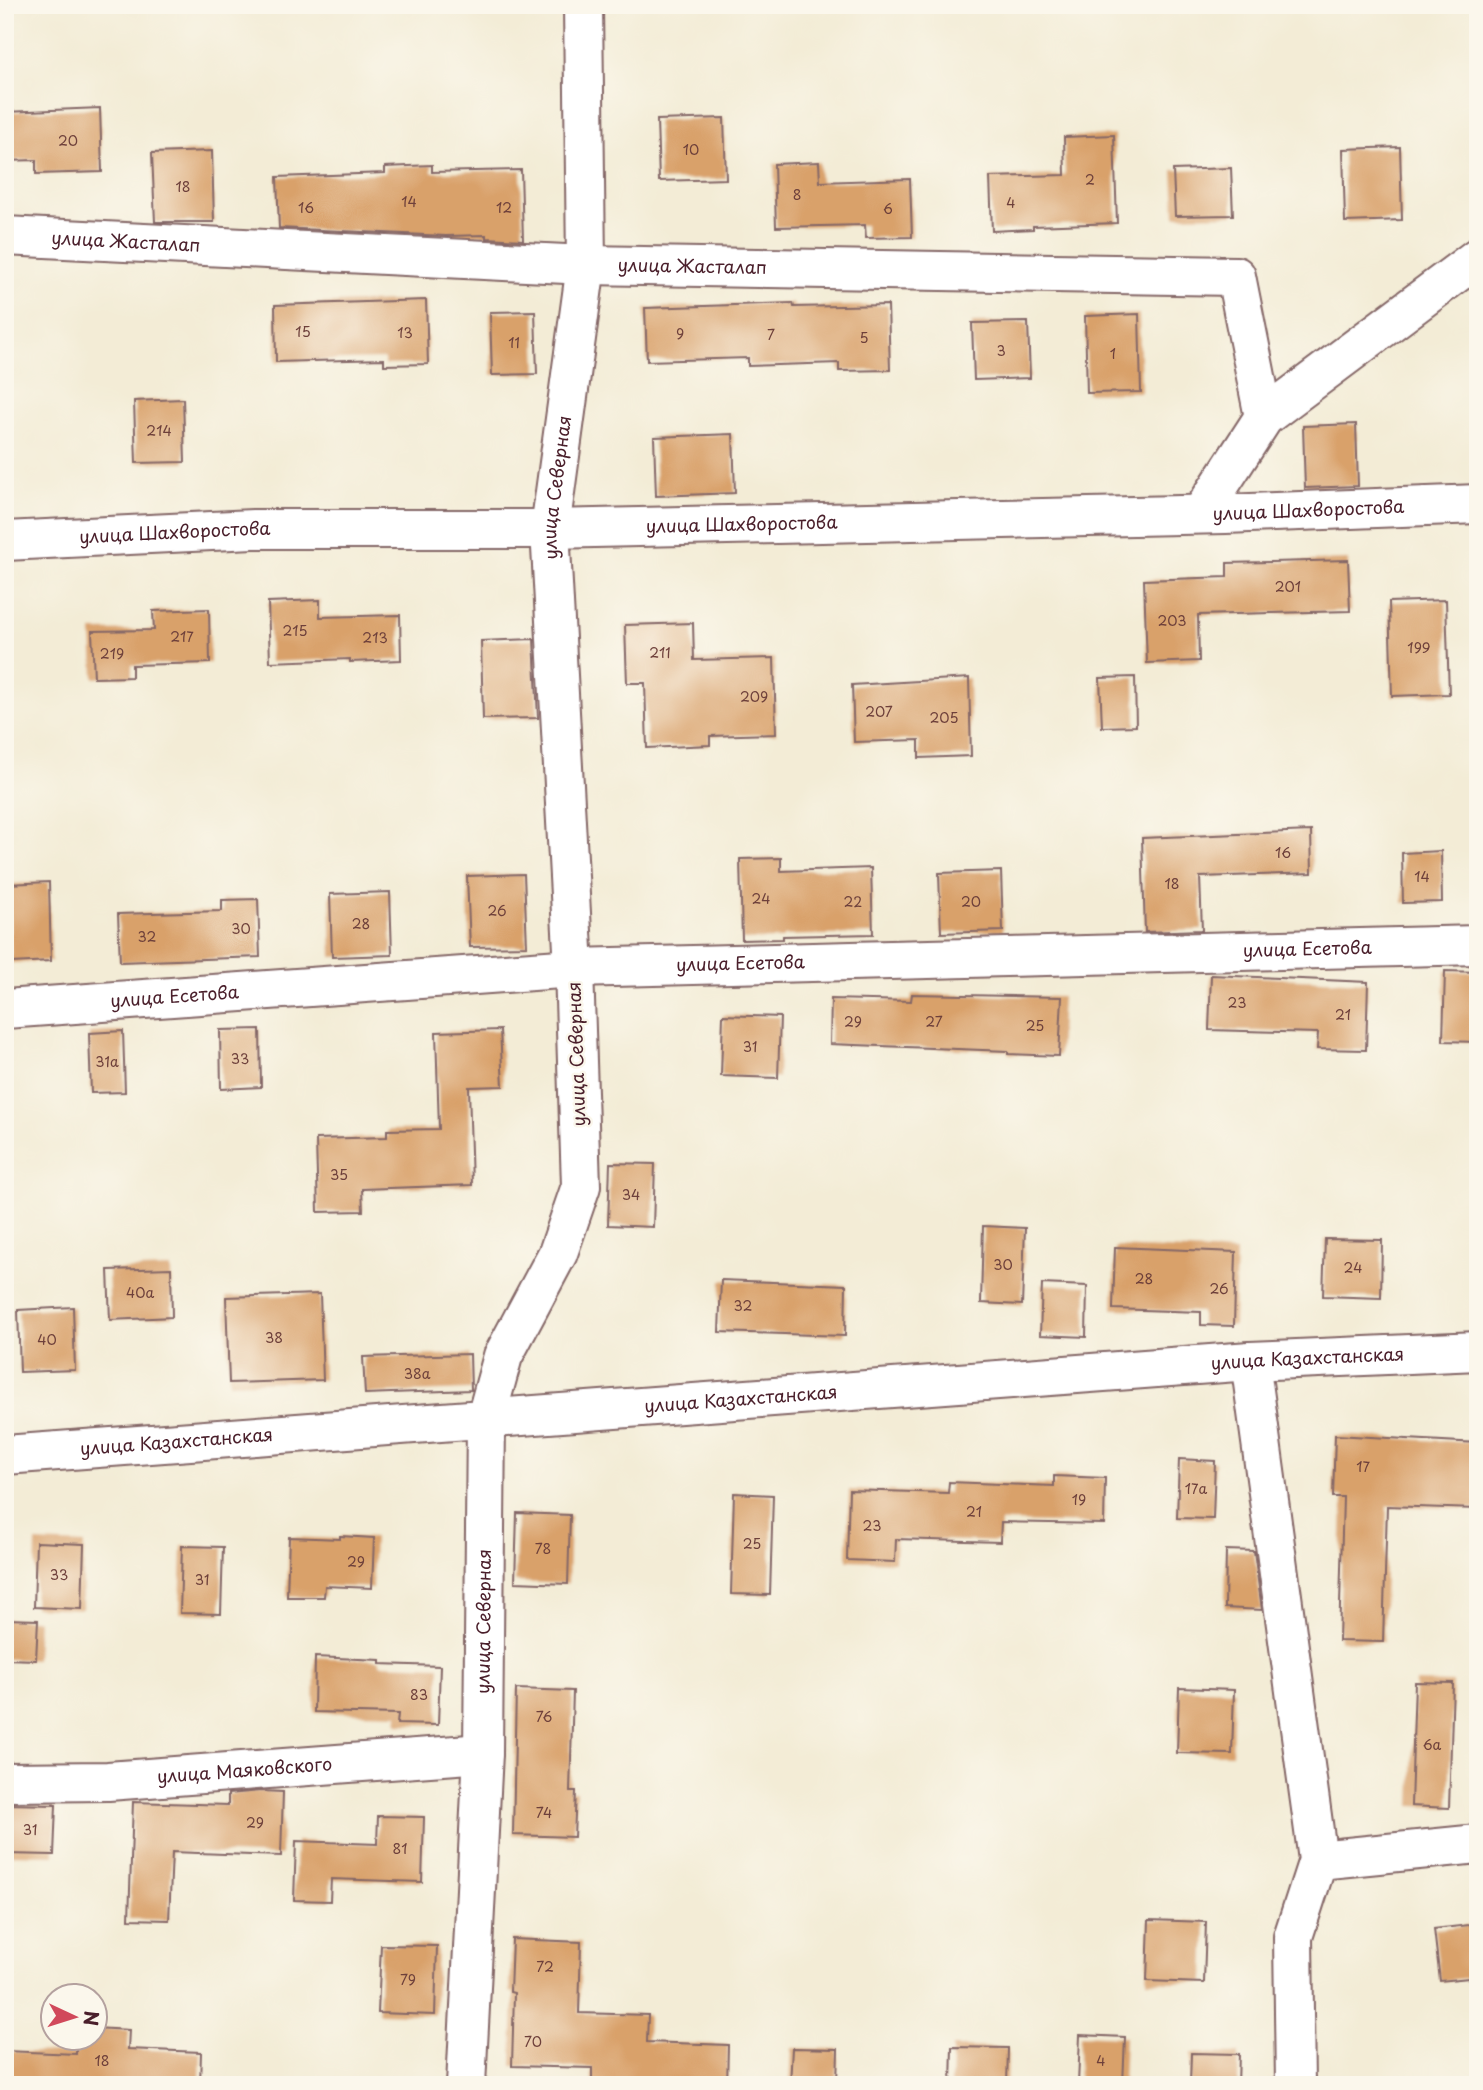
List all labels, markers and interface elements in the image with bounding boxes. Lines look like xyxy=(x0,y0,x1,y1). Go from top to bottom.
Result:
house number: 20 xyxy=(58,130,78,151)
house number: 10 xyxy=(683,139,699,160)
house number: 2 xyxy=(1085,169,1095,190)
house number: 18 xyxy=(175,176,191,197)
house number: 8 xyxy=(793,184,801,205)
house number: 14 xyxy=(401,191,417,212)
house number: 4 xyxy=(1006,192,1016,213)
house number: 16 xyxy=(298,197,314,218)
house number: 12 xyxy=(496,197,512,218)
house number: 6 xyxy=(883,198,893,219)
street label: улица Жасталап xyxy=(51,223,201,258)
street label: улица Жасталап xyxy=(617,251,767,280)
house number: 15 xyxy=(295,321,311,342)
house number: 13 xyxy=(397,322,413,343)
house number: 9 xyxy=(676,323,684,344)
house number: 7 xyxy=(767,324,775,345)
house number: 5 xyxy=(859,327,869,348)
house number: 11 xyxy=(508,332,520,353)
house number: 3 xyxy=(996,340,1006,361)
house number: 1 xyxy=(1110,343,1116,364)
street label: улица Северная xyxy=(535,414,577,560)
house number: 214 xyxy=(146,420,172,441)
street label: улица Шахворостова xyxy=(1212,492,1405,526)
street label: улица Шахворостова xyxy=(646,508,839,539)
street label: улица Шахворостова xyxy=(78,514,271,549)
house number: 201 xyxy=(1275,576,1301,597)
house number: 203 xyxy=(1158,610,1186,631)
house number: 215 xyxy=(282,620,308,641)
house number: 217 xyxy=(170,626,194,647)
house number: 213 xyxy=(362,627,388,648)
house number: 199 xyxy=(1407,637,1431,658)
house number: 211 xyxy=(649,642,671,663)
house number: 219 xyxy=(100,643,124,664)
house number: 209 xyxy=(740,686,768,707)
house number: 207 xyxy=(865,701,893,722)
house number: 205 xyxy=(930,707,958,728)
house number: 16 xyxy=(1275,842,1291,863)
house number: 14 xyxy=(1414,866,1430,887)
house number: 18 xyxy=(1164,873,1180,894)
house number: 24 xyxy=(752,888,770,909)
house number: 22 xyxy=(844,891,862,912)
house number: 20 xyxy=(961,891,981,912)
house number: 26 xyxy=(487,900,507,921)
house number: 28 xyxy=(352,913,370,934)
house number: 30 xyxy=(231,918,251,939)
house number: 32 xyxy=(138,926,156,947)
street label: улица Есетова xyxy=(1243,933,1373,963)
street label: улица Есетова xyxy=(676,947,806,977)
street label: улица Есетова xyxy=(109,977,240,1013)
street label: улица Северная xyxy=(559,981,592,1127)
house number: 23 xyxy=(1228,992,1246,1013)
house number: 21 xyxy=(1335,1004,1351,1025)
house number: 29 xyxy=(844,1011,862,1032)
house number: 27 xyxy=(925,1011,943,1032)
house number: 25 xyxy=(1026,1015,1044,1036)
house number: 31 xyxy=(743,1036,757,1057)
house number: 33 xyxy=(231,1048,249,1069)
house number: 31а xyxy=(95,1051,119,1072)
house number: 35 xyxy=(330,1164,348,1185)
house number: 34 xyxy=(622,1184,640,1205)
house number: 30 xyxy=(993,1254,1013,1275)
house number: 24 xyxy=(1344,1257,1362,1278)
house number: 28 xyxy=(1135,1268,1153,1289)
house number: 26 xyxy=(1209,1278,1229,1299)
house number: 40а xyxy=(126,1282,154,1303)
house number: 32 xyxy=(734,1295,752,1316)
house number: 38 xyxy=(265,1327,283,1348)
house number: 40 xyxy=(37,1329,57,1350)
street label: улица Казахстанская xyxy=(1210,1339,1405,1376)
house number: 38а xyxy=(404,1363,431,1384)
street label: улица Казахстанская xyxy=(643,1377,838,1419)
street label: улица Казахстанская xyxy=(79,1420,274,1461)
house number: 17 xyxy=(1356,1456,1370,1477)
house number: 17а xyxy=(1185,1478,1208,1499)
house number: 19 xyxy=(1072,1489,1086,1510)
house number: 21 xyxy=(966,1501,982,1522)
house number: 23 xyxy=(863,1515,881,1536)
house number: 25 xyxy=(743,1533,761,1554)
house number: 78 xyxy=(535,1538,551,1559)
street label: улица Северная xyxy=(469,1549,497,1694)
house number: 29 xyxy=(347,1551,365,1572)
house number: 33 xyxy=(50,1564,68,1585)
house number: 31 xyxy=(195,1569,209,1590)
house number: 83 xyxy=(410,1684,428,1705)
house number: 76 xyxy=(536,1706,553,1727)
house number: 6а xyxy=(1423,1734,1442,1755)
street label: улица Маяковского xyxy=(156,1749,333,1789)
house number: 74 xyxy=(536,1802,552,1823)
house number: 29 xyxy=(246,1812,264,1833)
house number: 31 xyxy=(23,1819,37,1840)
house number: 81 xyxy=(393,1838,407,1859)
house number: 72 xyxy=(536,1956,554,1977)
house number: 79 xyxy=(400,1969,416,1990)
north arrow xyxy=(38,1982,108,2052)
text: N xyxy=(77,2010,106,2027)
house number: 70 xyxy=(524,2031,542,2052)
house number: 18 xyxy=(94,2050,110,2071)
house number: 4 xyxy=(1096,2050,1106,2071)

